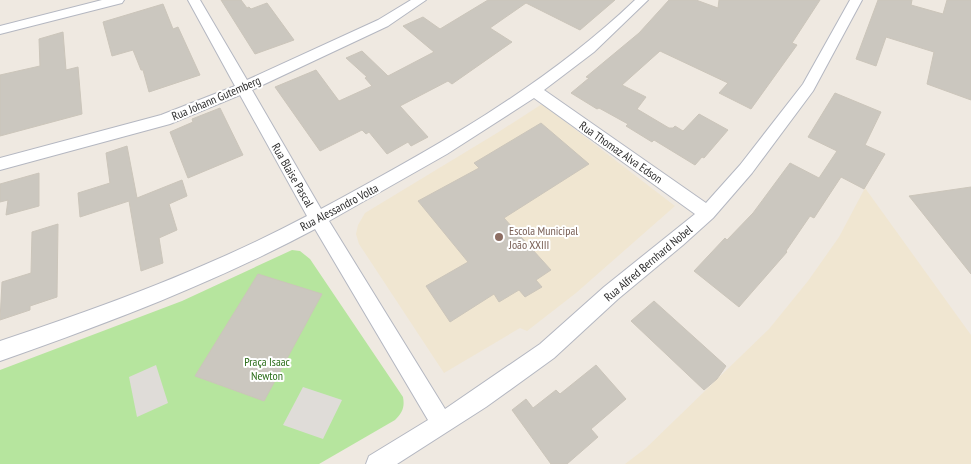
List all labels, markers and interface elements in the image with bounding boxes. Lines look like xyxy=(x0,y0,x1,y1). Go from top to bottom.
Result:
street label: Rua Johann Gutemberg xyxy=(169,72,263,124)
street label: Rua Thomaz Alva Edson xyxy=(577,118,665,186)
street label: Rua Blaise Pascal xyxy=(269,140,317,210)
street label: Rua Alessandro Volta xyxy=(297,180,381,234)
street label: Rua Alfred Bernhard Nobel xyxy=(601,222,695,304)
place label: Escola Municipal João XXIII xyxy=(508,223,578,252)
marker: Escola Municipal João XXIII xyxy=(493,231,505,243)
park label: Praça Isaac Newton xyxy=(244,354,290,383)

